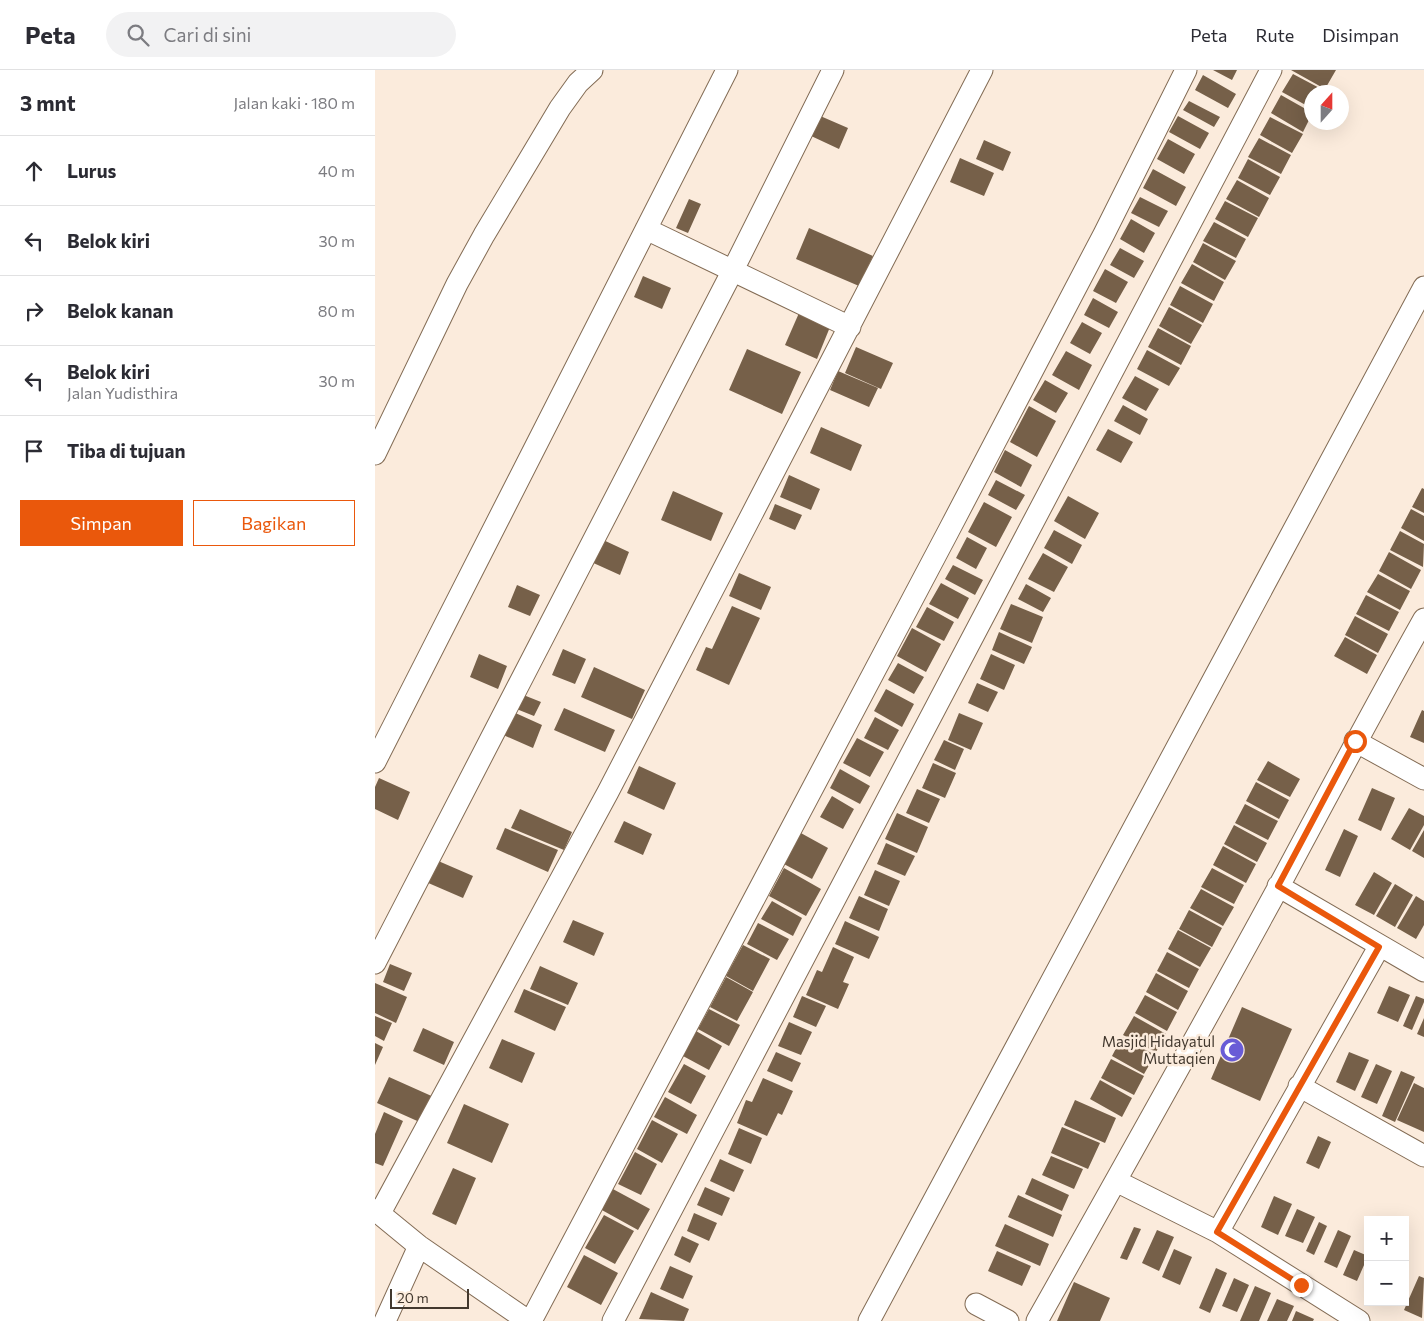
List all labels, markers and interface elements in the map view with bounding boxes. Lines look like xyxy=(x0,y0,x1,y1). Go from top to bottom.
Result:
search box xyxy=(106,12,456,57)
text: Peta xyxy=(25,20,76,49)
icon: search xyxy=(124,21,152,49)
text: Cari di sini xyxy=(164,23,251,46)
text: Peta xyxy=(1190,24,1227,46)
text: Rute xyxy=(1255,24,1294,46)
text: Disimpan xyxy=(1322,24,1399,46)
north arrow xyxy=(1304,85,1349,130)
text: 3 mnt xyxy=(20,90,76,115)
text: Jalan kaki · 180 m xyxy=(234,93,355,112)
icon: ahead xyxy=(20,157,48,185)
text: Lurus xyxy=(67,159,116,182)
text: 40 m xyxy=(318,161,355,180)
icon: left xyxy=(20,227,48,255)
text: Belok kiri xyxy=(67,229,150,252)
text: 30 m xyxy=(318,231,355,250)
icon: right xyxy=(20,297,48,325)
text: Belok kanan xyxy=(67,299,174,322)
text: 80 m xyxy=(318,301,355,320)
text: Belok kiri xyxy=(67,360,150,383)
icon: left xyxy=(20,367,48,395)
text: 30 m xyxy=(318,371,355,390)
text: Jalan Yudisthira xyxy=(67,383,178,402)
icon: arrive xyxy=(20,437,48,465)
text: Tiba di tujuan xyxy=(67,439,185,462)
button: Simpan xyxy=(20,500,183,546)
button: Bagikan xyxy=(193,500,355,546)
route start xyxy=(1344,730,1367,753)
place label: Masjid Hidayatul Muttaqien xyxy=(1102,1032,1215,1067)
mosque icon: Masjid Hidayatul Muttaqien xyxy=(1219,1037,1245,1063)
map controls xyxy=(1364,1216,1409,1306)
button: + xyxy=(1364,1216,1409,1261)
button: − xyxy=(1364,1261,1409,1306)
route end xyxy=(1290,1274,1313,1297)
scale bar xyxy=(390,1286,469,1309)
text: 20 m xyxy=(397,1289,429,1306)

